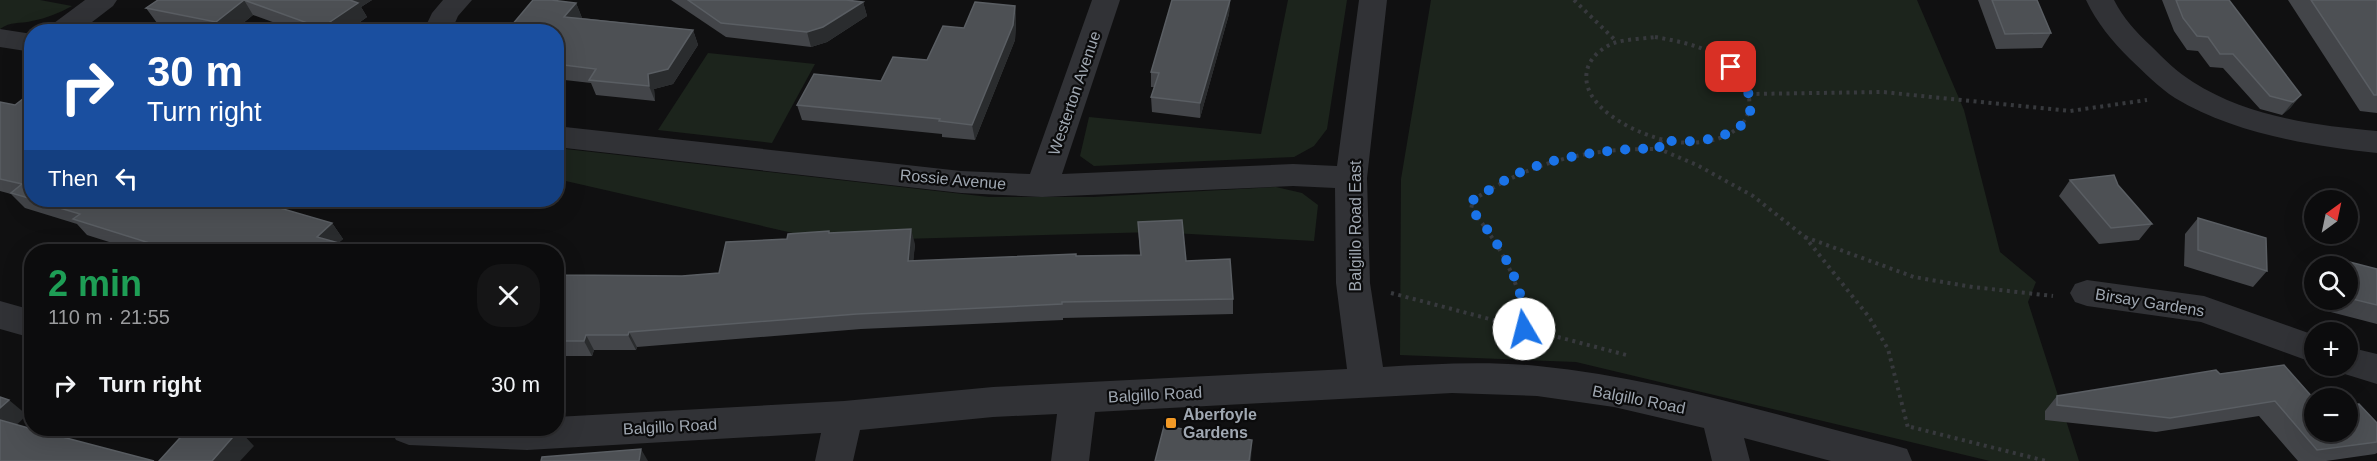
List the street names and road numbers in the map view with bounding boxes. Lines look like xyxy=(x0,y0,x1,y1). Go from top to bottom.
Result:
street label: Westerton Avenue xyxy=(1045,29,1104,157)
street label: Balgillo Road East xyxy=(1347,160,1364,291)
street label: Rossie Avenue xyxy=(899,166,1007,193)
street label: Birsay Gardens xyxy=(2094,285,2206,320)
street label: Balgillo Road xyxy=(1591,382,1687,417)
street label: Balgillo Road xyxy=(1108,384,1203,405)
street label: Balgillo Road xyxy=(623,416,718,437)

